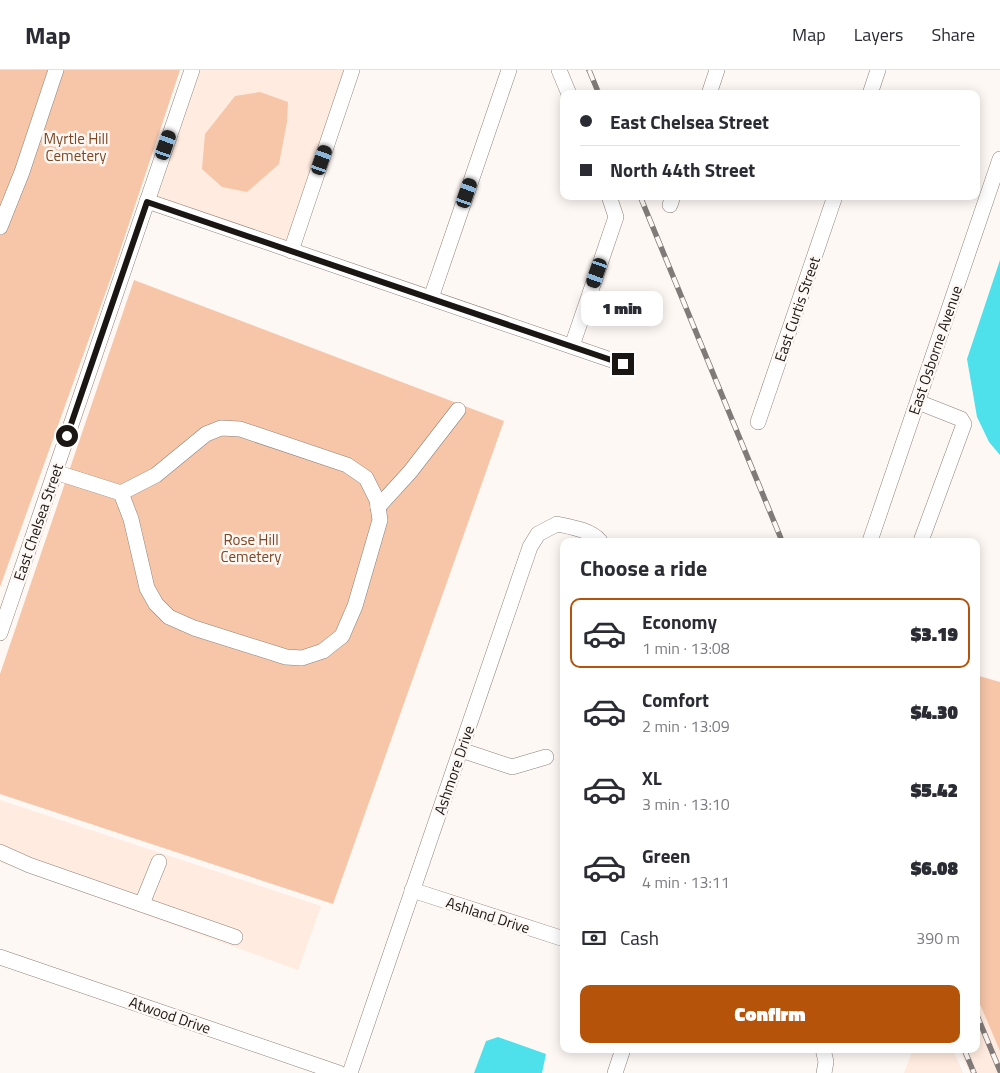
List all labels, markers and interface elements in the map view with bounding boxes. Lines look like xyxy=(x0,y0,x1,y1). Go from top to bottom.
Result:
text: Map xyxy=(25,17,71,53)
text: Map xyxy=(792,21,826,48)
text: Layers xyxy=(854,21,903,48)
text: Share xyxy=(931,21,975,48)
text: East Chelsea Street xyxy=(610,107,769,136)
park label: Myrtle Hill Cemetery xyxy=(44,127,108,167)
car xyxy=(154,128,177,162)
car xyxy=(310,143,333,177)
text: North 44th Street xyxy=(610,155,755,184)
car xyxy=(455,176,478,210)
street label: East Curtis Street xyxy=(768,253,826,365)
car xyxy=(585,256,608,290)
street label: East Osborne Avenue xyxy=(902,282,968,418)
callout: 1 min xyxy=(582,292,664,326)
text: 1 min xyxy=(602,296,642,320)
route end xyxy=(612,353,634,375)
route start xyxy=(56,425,78,447)
street label: East Chelsea Street xyxy=(7,460,69,584)
park label: Rose Hill Cemetery xyxy=(221,528,281,568)
text: Choose a ride xyxy=(580,551,707,585)
text: Economy xyxy=(642,607,717,636)
icon: car xyxy=(582,611,627,656)
text: $3.19 xyxy=(911,619,958,648)
text: 1 min · 13:08 xyxy=(642,636,730,660)
text: Comfort xyxy=(642,685,709,714)
icon: car xyxy=(582,689,627,734)
text: $4.30 xyxy=(911,697,958,726)
text: 2 min · 13:09 xyxy=(642,714,730,738)
street label: Ashmore Drive xyxy=(428,722,480,818)
text: XL xyxy=(642,763,662,792)
icon: car xyxy=(582,767,627,812)
text: $5.42 xyxy=(911,775,958,804)
text: 3 min · 13:10 xyxy=(642,792,730,816)
text: Green xyxy=(642,841,691,870)
icon: car xyxy=(582,845,627,890)
text: $6.08 xyxy=(911,853,958,882)
text: 4 min · 13:11 xyxy=(642,870,730,894)
street label: Ashland Drive xyxy=(443,891,533,939)
text: Cash xyxy=(620,923,659,952)
icon: cash xyxy=(580,924,608,952)
text: 390 m xyxy=(916,926,960,950)
button: Confirm xyxy=(580,985,960,1043)
street label: Atwood Drive xyxy=(126,990,214,1040)

